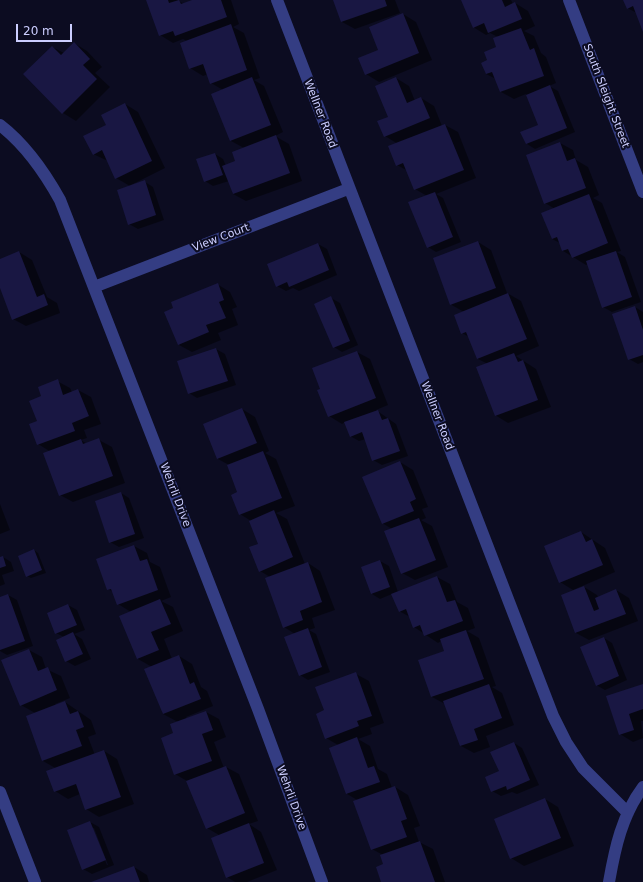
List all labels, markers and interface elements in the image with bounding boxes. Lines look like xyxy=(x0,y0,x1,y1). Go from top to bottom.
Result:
scale bar xyxy=(18,16,74,42)
text: 20 m xyxy=(23,24,54,38)
street label: South Sleight Street xyxy=(580,42,632,150)
street label: Wellner Road xyxy=(301,78,339,150)
street label: View Court xyxy=(191,221,251,255)
street label: Wellner Road xyxy=(418,380,456,452)
street label: Wehrli Drive xyxy=(157,461,193,529)
street label: Wehrli Drive xyxy=(273,764,309,832)

